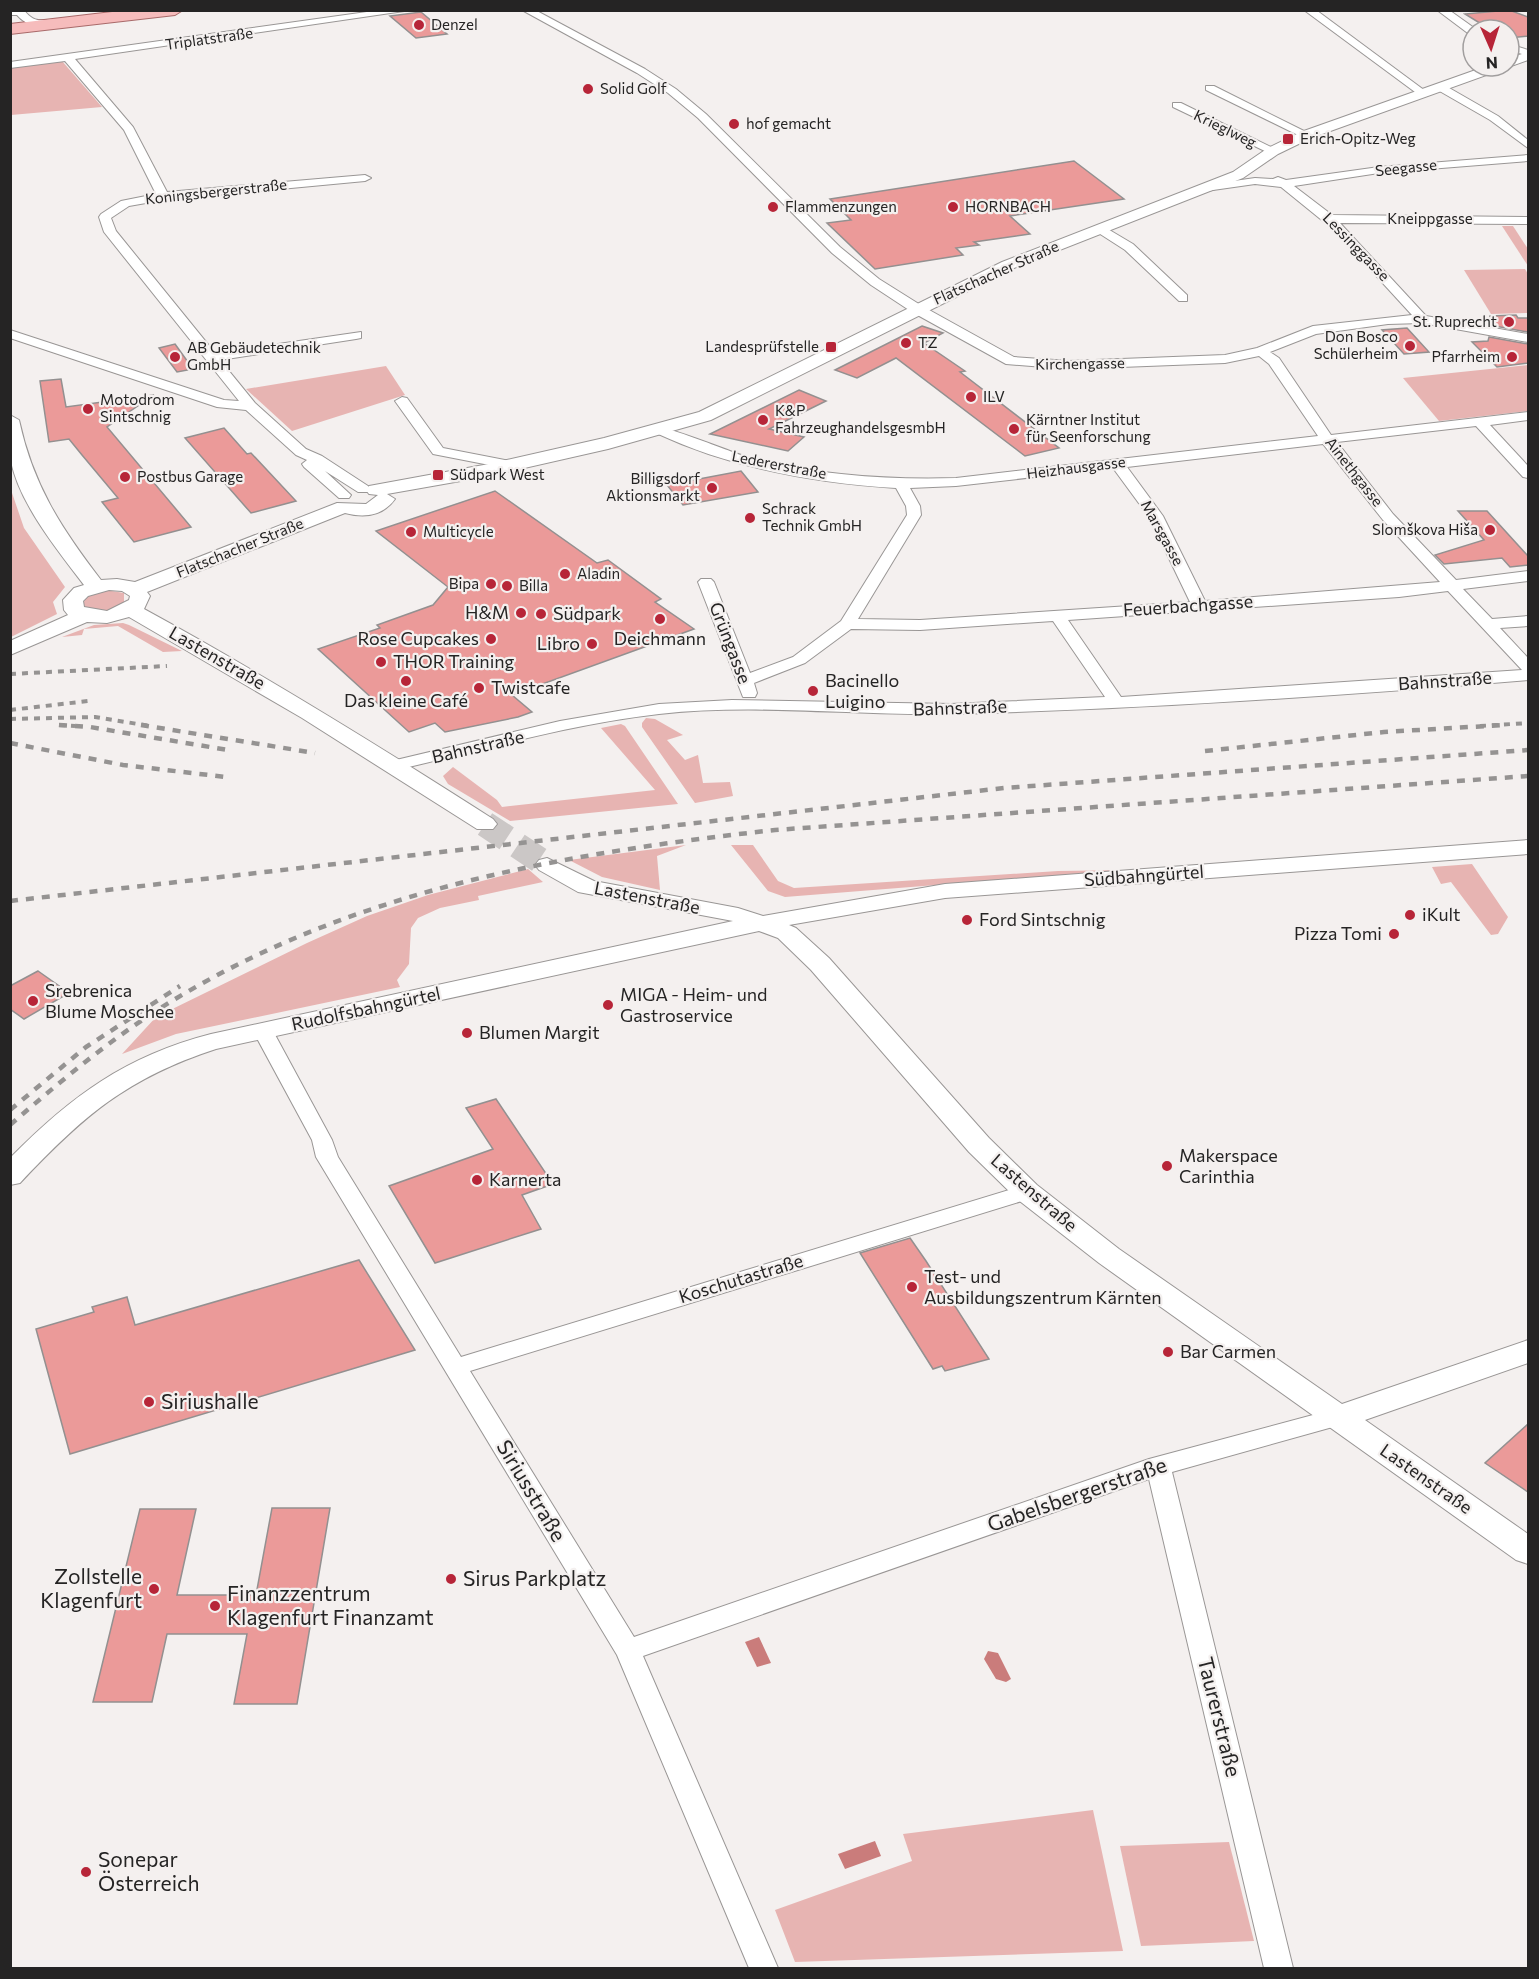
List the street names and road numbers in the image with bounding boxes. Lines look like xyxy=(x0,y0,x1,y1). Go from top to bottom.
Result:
street label: Triplatstraße xyxy=(164,23,254,53)
street label: Krieglweg xyxy=(1191,105,1260,151)
street label: Seegasse xyxy=(1374,155,1438,179)
street label: Koningsbergerstraße xyxy=(144,175,288,207)
street label: Lessinggasse xyxy=(1320,208,1394,284)
street label: Kneippgasse xyxy=(1387,209,1473,227)
street label: Flatschacher Straße xyxy=(930,236,1061,308)
street label: Kirchengasse xyxy=(1035,353,1125,373)
street label: Ainethgasse xyxy=(1322,433,1387,510)
street label: Ledererstraße xyxy=(730,446,828,482)
street label: Heizhausgasse xyxy=(1025,452,1126,482)
street label: Marsgasse xyxy=(1138,497,1188,568)
street label: Flatschacher Straße xyxy=(173,513,306,581)
street label: Feuerbachgasse xyxy=(1122,589,1254,621)
street label: Grüngasse xyxy=(705,599,757,687)
street label: Lastenstraße xyxy=(166,621,269,693)
street label: Bahnstraße xyxy=(1397,666,1493,694)
street label: Bahnstraße xyxy=(913,694,1007,720)
street label: Bahnstraße xyxy=(429,725,526,767)
street label: Südbahngürtel xyxy=(1083,860,1205,890)
street label: Lastenstraße xyxy=(592,876,702,918)
street label: Rudolfsbahngürtel xyxy=(289,981,442,1035)
street label: Lastenstraße xyxy=(987,1149,1082,1236)
street label: Koschutastraße xyxy=(676,1249,805,1307)
street label: Siriusstraße xyxy=(492,1435,572,1545)
street label: Lastenstraße xyxy=(1376,1438,1477,1518)
street label: Gabelsbergerstraße xyxy=(984,1451,1169,1536)
street label: Taurerstraße xyxy=(1193,1654,1247,1779)

